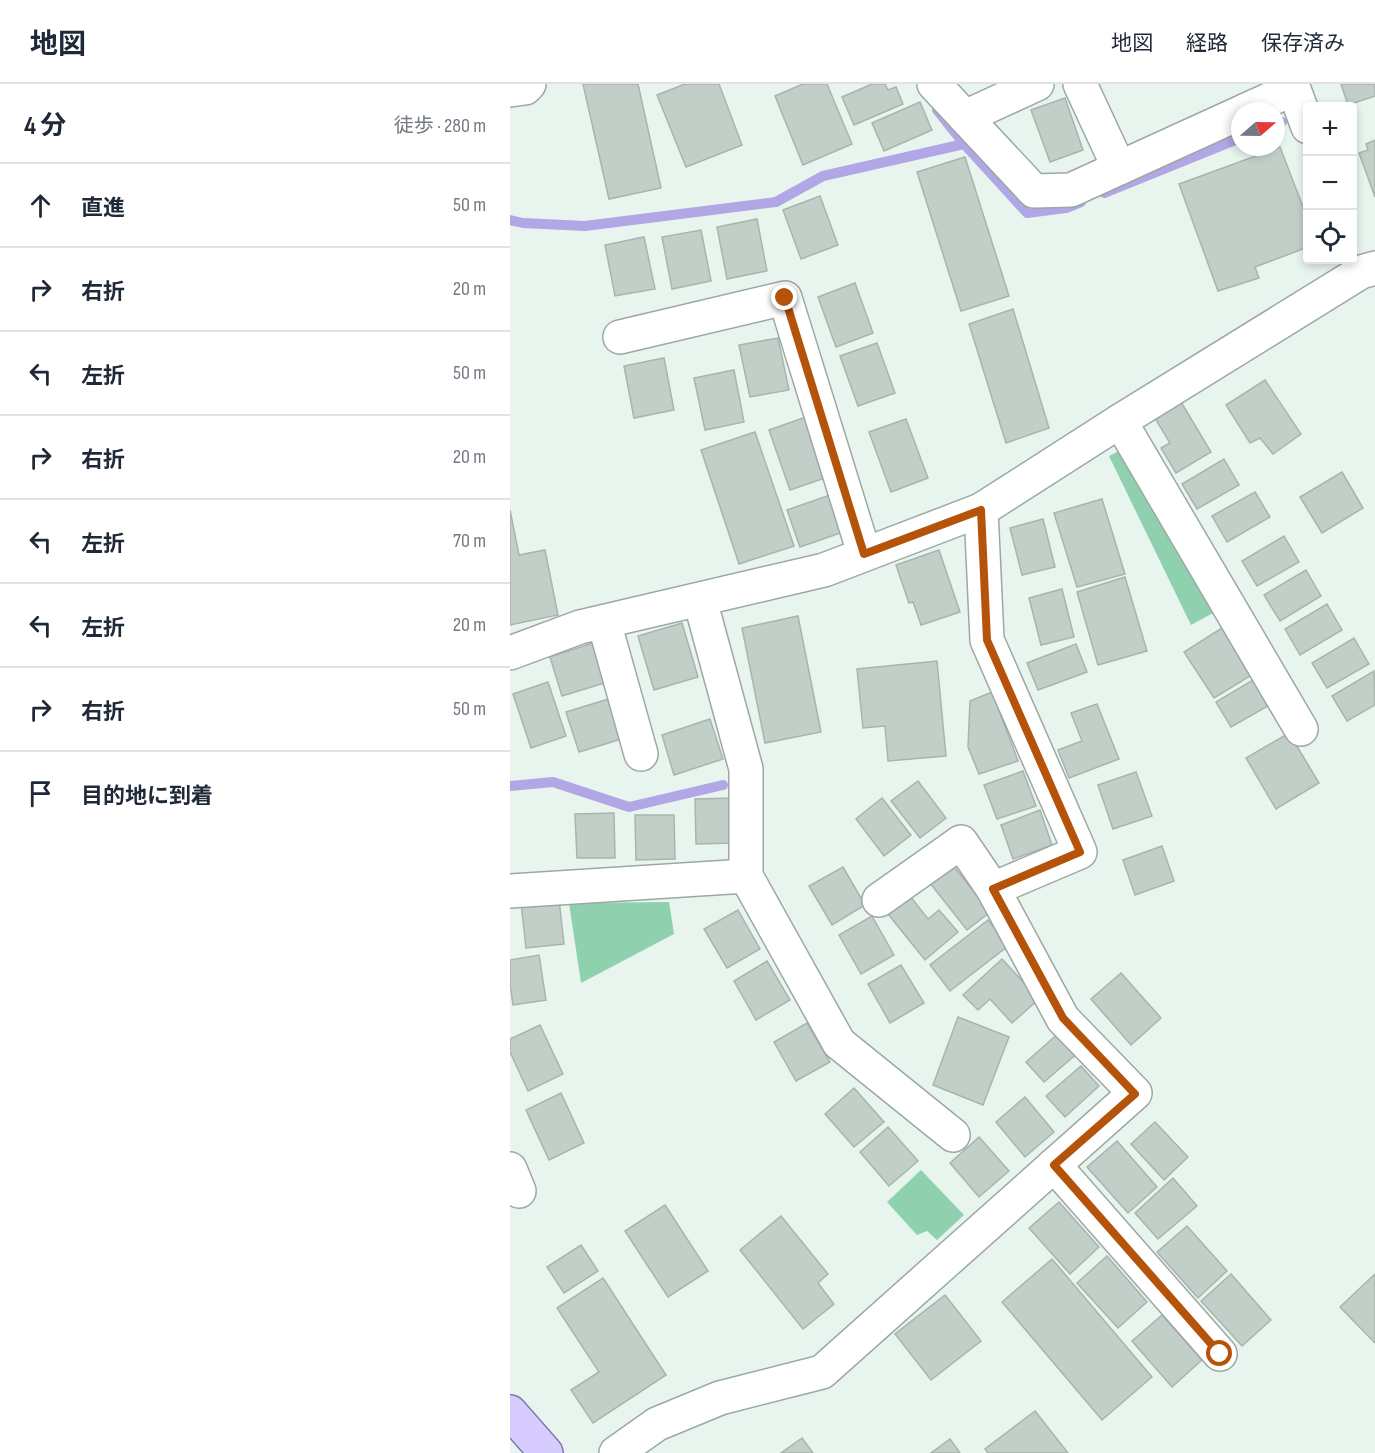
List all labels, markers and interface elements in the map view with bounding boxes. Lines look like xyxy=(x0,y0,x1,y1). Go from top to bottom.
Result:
text: 地図 xyxy=(30,28,86,61)
text: 地図 xyxy=(1111,31,1153,56)
text: 経路 xyxy=(1186,31,1228,56)
text: 保存済み xyxy=(1261,31,1345,56)
north arrow xyxy=(1231,102,1285,156)
map controls xyxy=(1303,102,1357,264)
button: + xyxy=(1303,102,1357,156)
text: 4 分 xyxy=(24,111,66,142)
text: 徒歩 · 280 m xyxy=(394,114,486,138)
button: − xyxy=(1303,156,1357,210)
icon: ahead xyxy=(24,189,57,222)
text: 50 m xyxy=(453,193,486,217)
text: 直進 xyxy=(81,195,125,222)
button: locate xyxy=(1303,210,1357,264)
icon: right xyxy=(24,273,57,306)
text: 20 m xyxy=(453,277,486,301)
text: 右折 xyxy=(81,279,125,306)
route end xyxy=(771,284,797,310)
icon: left xyxy=(24,357,57,390)
text: 50 m xyxy=(453,361,486,385)
text: 左折 xyxy=(81,363,125,390)
icon: right xyxy=(24,441,57,474)
text: 20 m xyxy=(453,445,486,469)
text: 右折 xyxy=(81,447,125,474)
icon: left xyxy=(24,525,57,558)
text: 70 m xyxy=(453,529,486,553)
text: 左折 xyxy=(81,531,125,558)
icon: left xyxy=(24,609,57,642)
text: 20 m xyxy=(453,613,486,637)
text: 左折 xyxy=(81,615,125,642)
icon: right xyxy=(24,693,57,726)
text: 50 m xyxy=(453,697,486,721)
text: 右折 xyxy=(81,699,125,726)
icon: arrive xyxy=(24,777,57,810)
text: 目的地に到着 xyxy=(81,783,213,810)
route start xyxy=(1206,1340,1232,1366)

